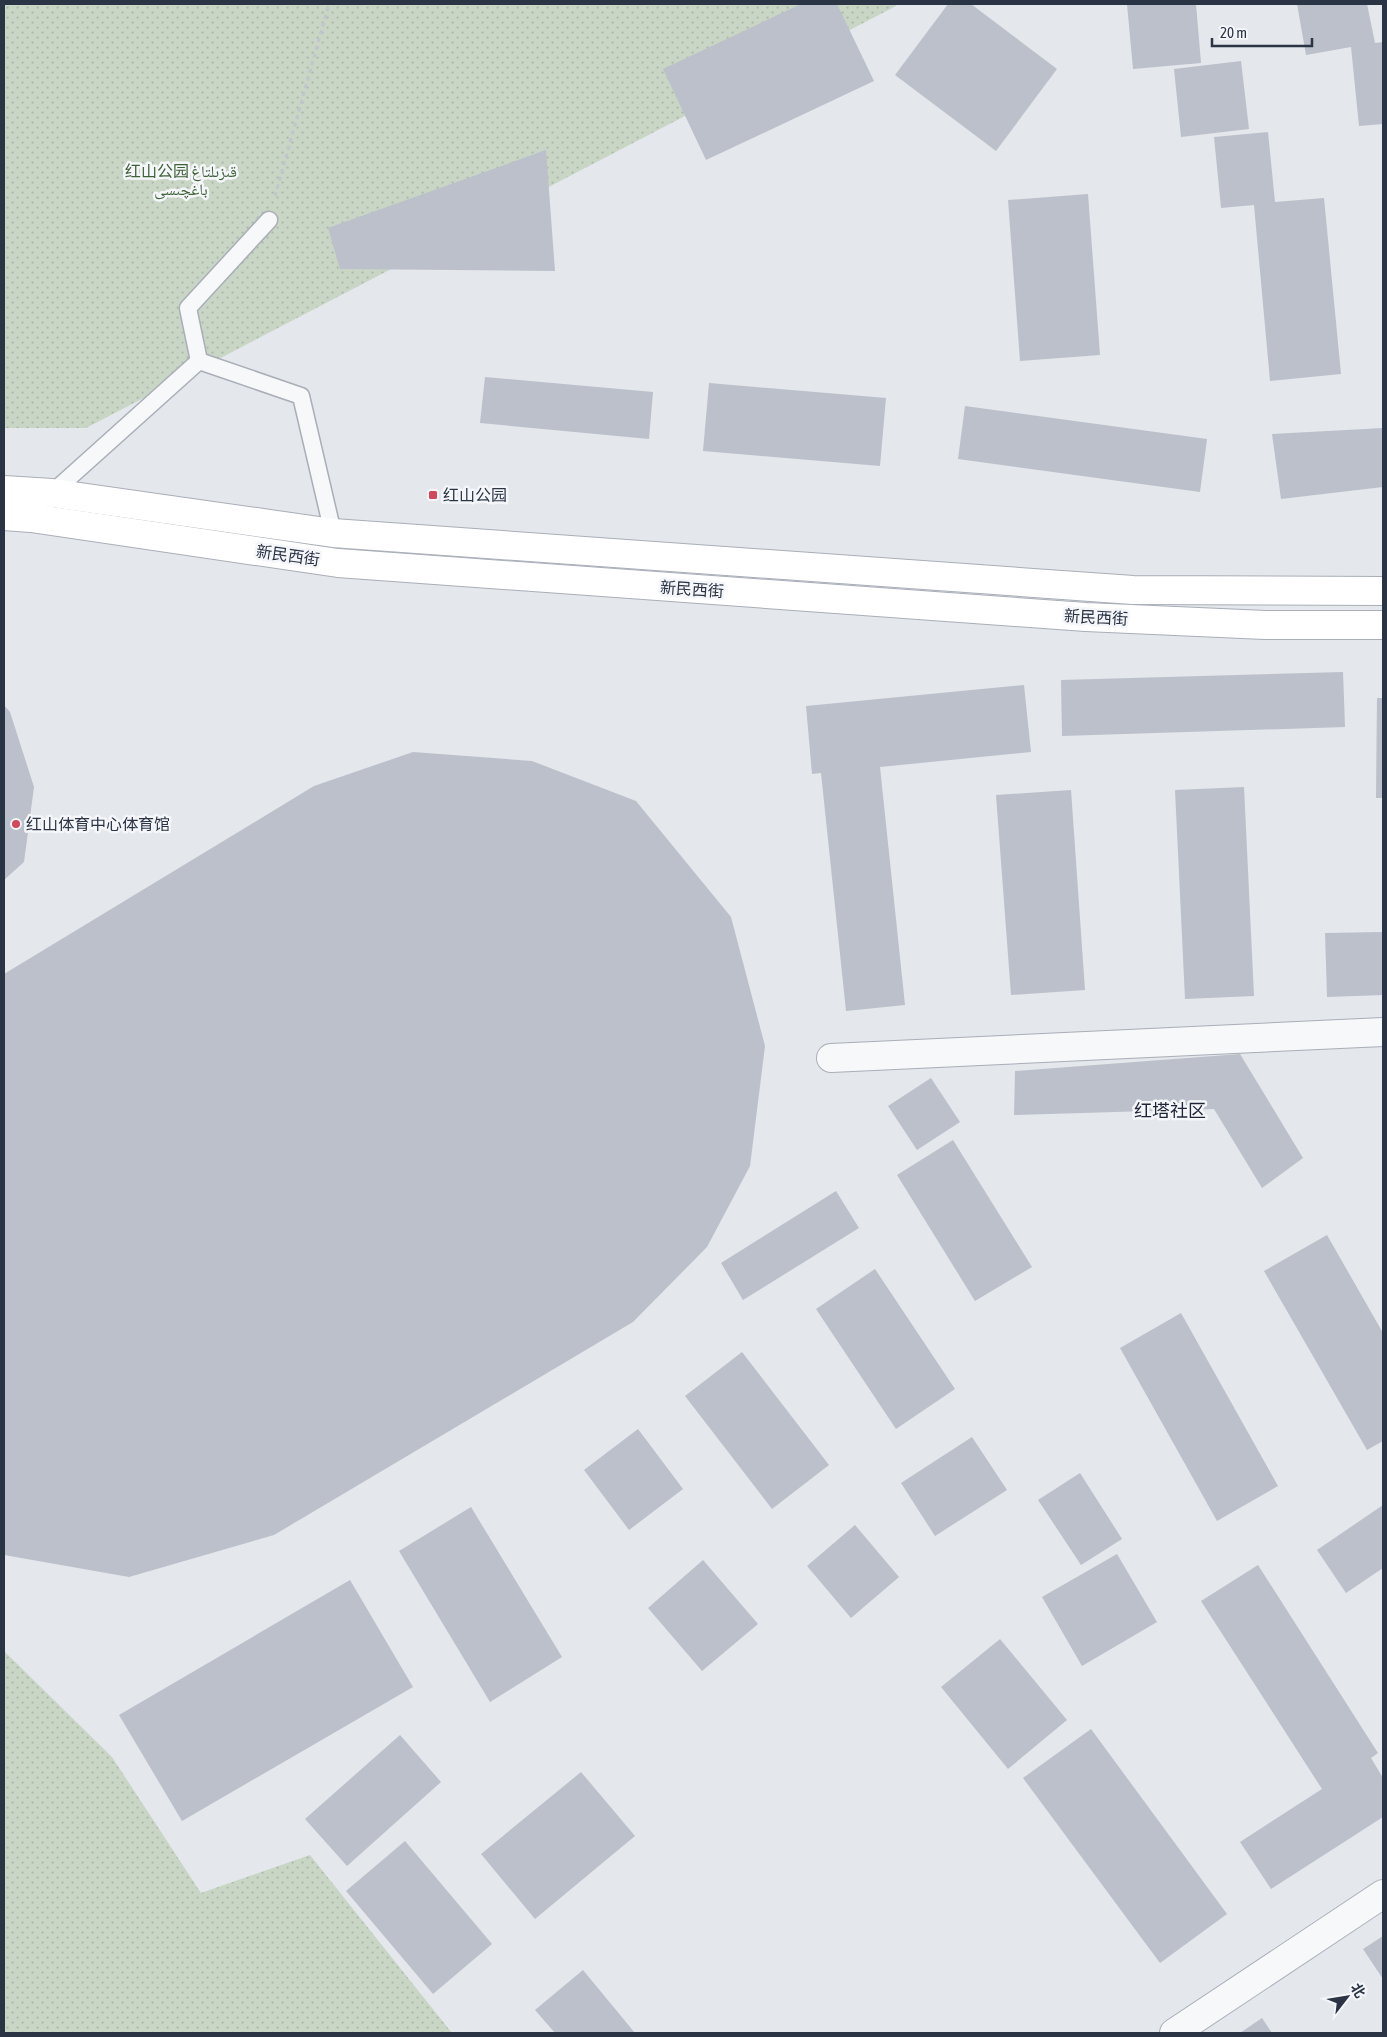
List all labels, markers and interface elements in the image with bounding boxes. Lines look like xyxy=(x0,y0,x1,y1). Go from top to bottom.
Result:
scale bar xyxy=(1212,15,1312,47)
text: 20 m xyxy=(1220,24,1247,41)
park label: 红山公园 قىزىلتاغ باغچىسى xyxy=(125,162,237,200)
place label: 红山公园 xyxy=(443,486,507,504)
marker: 红山公园 xyxy=(427,489,439,501)
street label: 新民西街 xyxy=(255,542,321,568)
street label: 新民西街 xyxy=(659,578,725,600)
street label: 新民西街 xyxy=(1064,606,1128,628)
place label: 红山体育中心体育馆 xyxy=(26,815,170,833)
marker: 红山体育中心体育馆 xyxy=(10,818,22,830)
district label: 红塔社区 xyxy=(1134,1100,1206,1121)
north arrow xyxy=(1322,1972,1372,2022)
text: 北 xyxy=(1348,1980,1369,2000)

